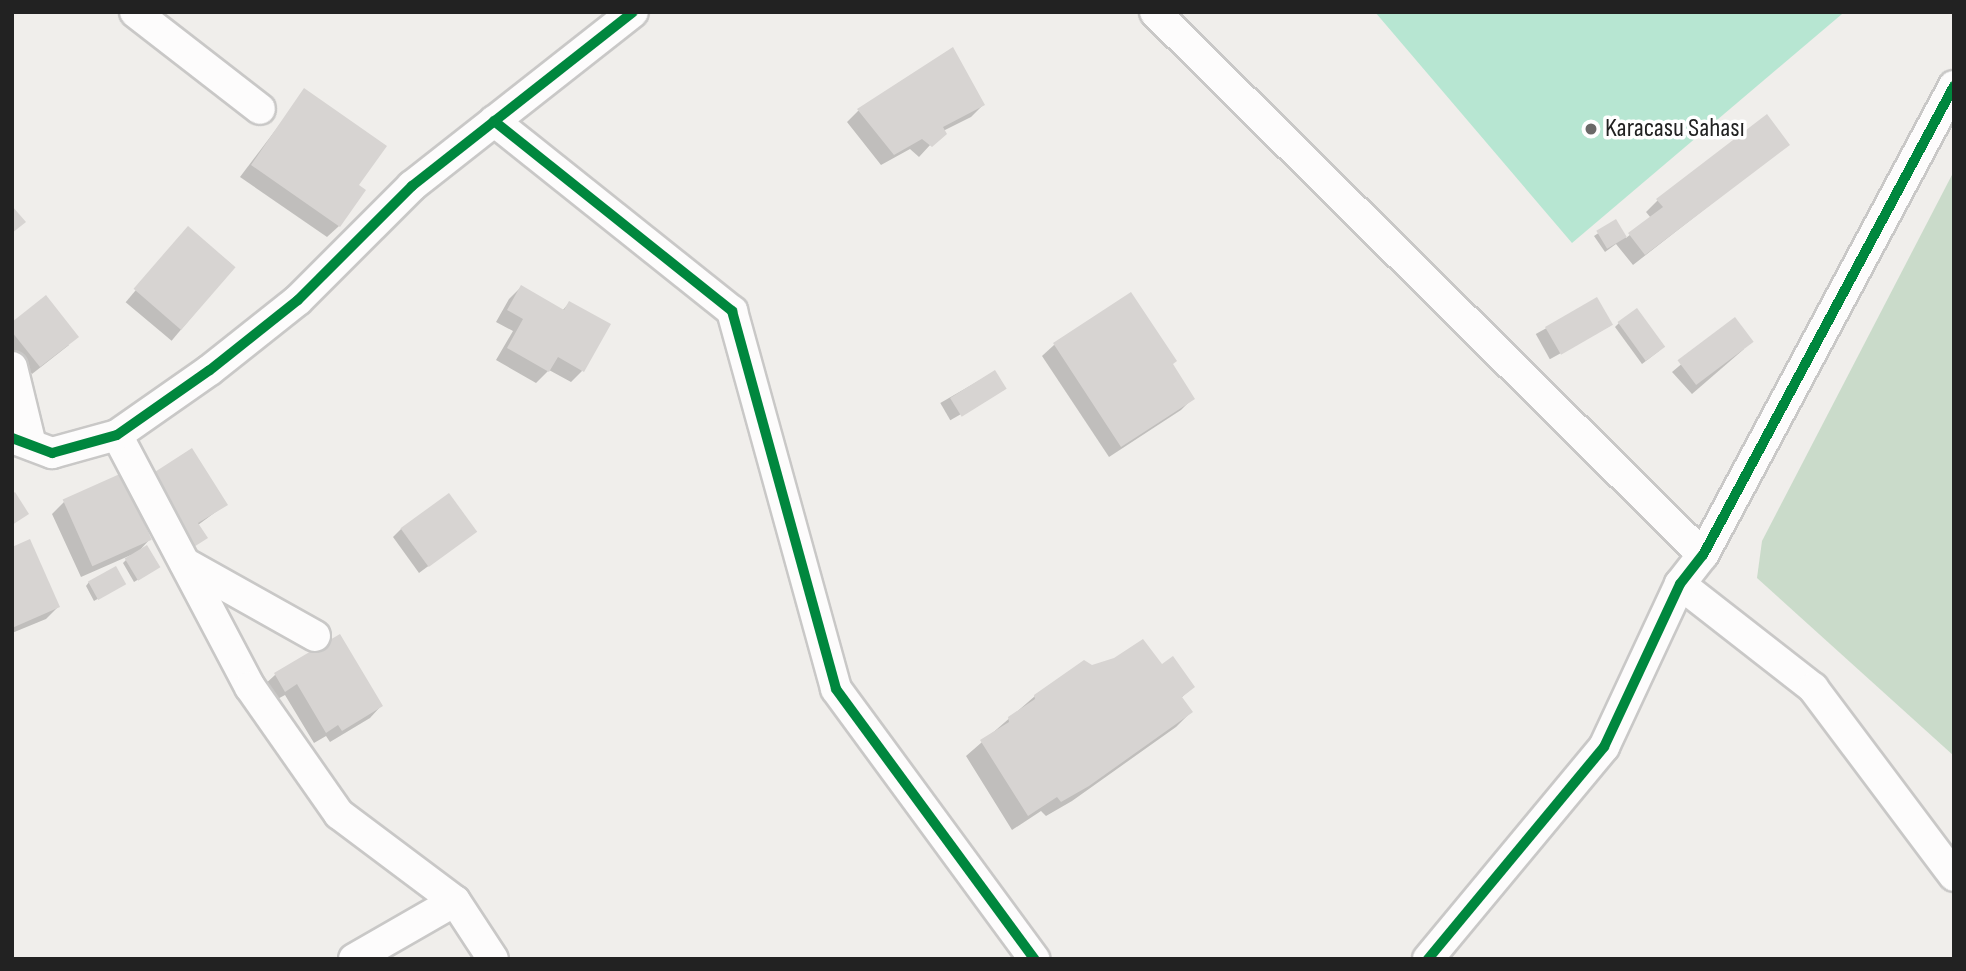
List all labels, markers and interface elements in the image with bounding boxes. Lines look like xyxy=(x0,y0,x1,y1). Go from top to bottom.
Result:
place label: Karacasu Sahası xyxy=(1605,113,1745,145)
marker: Karacasu Sahası xyxy=(1583,121,1599,137)

